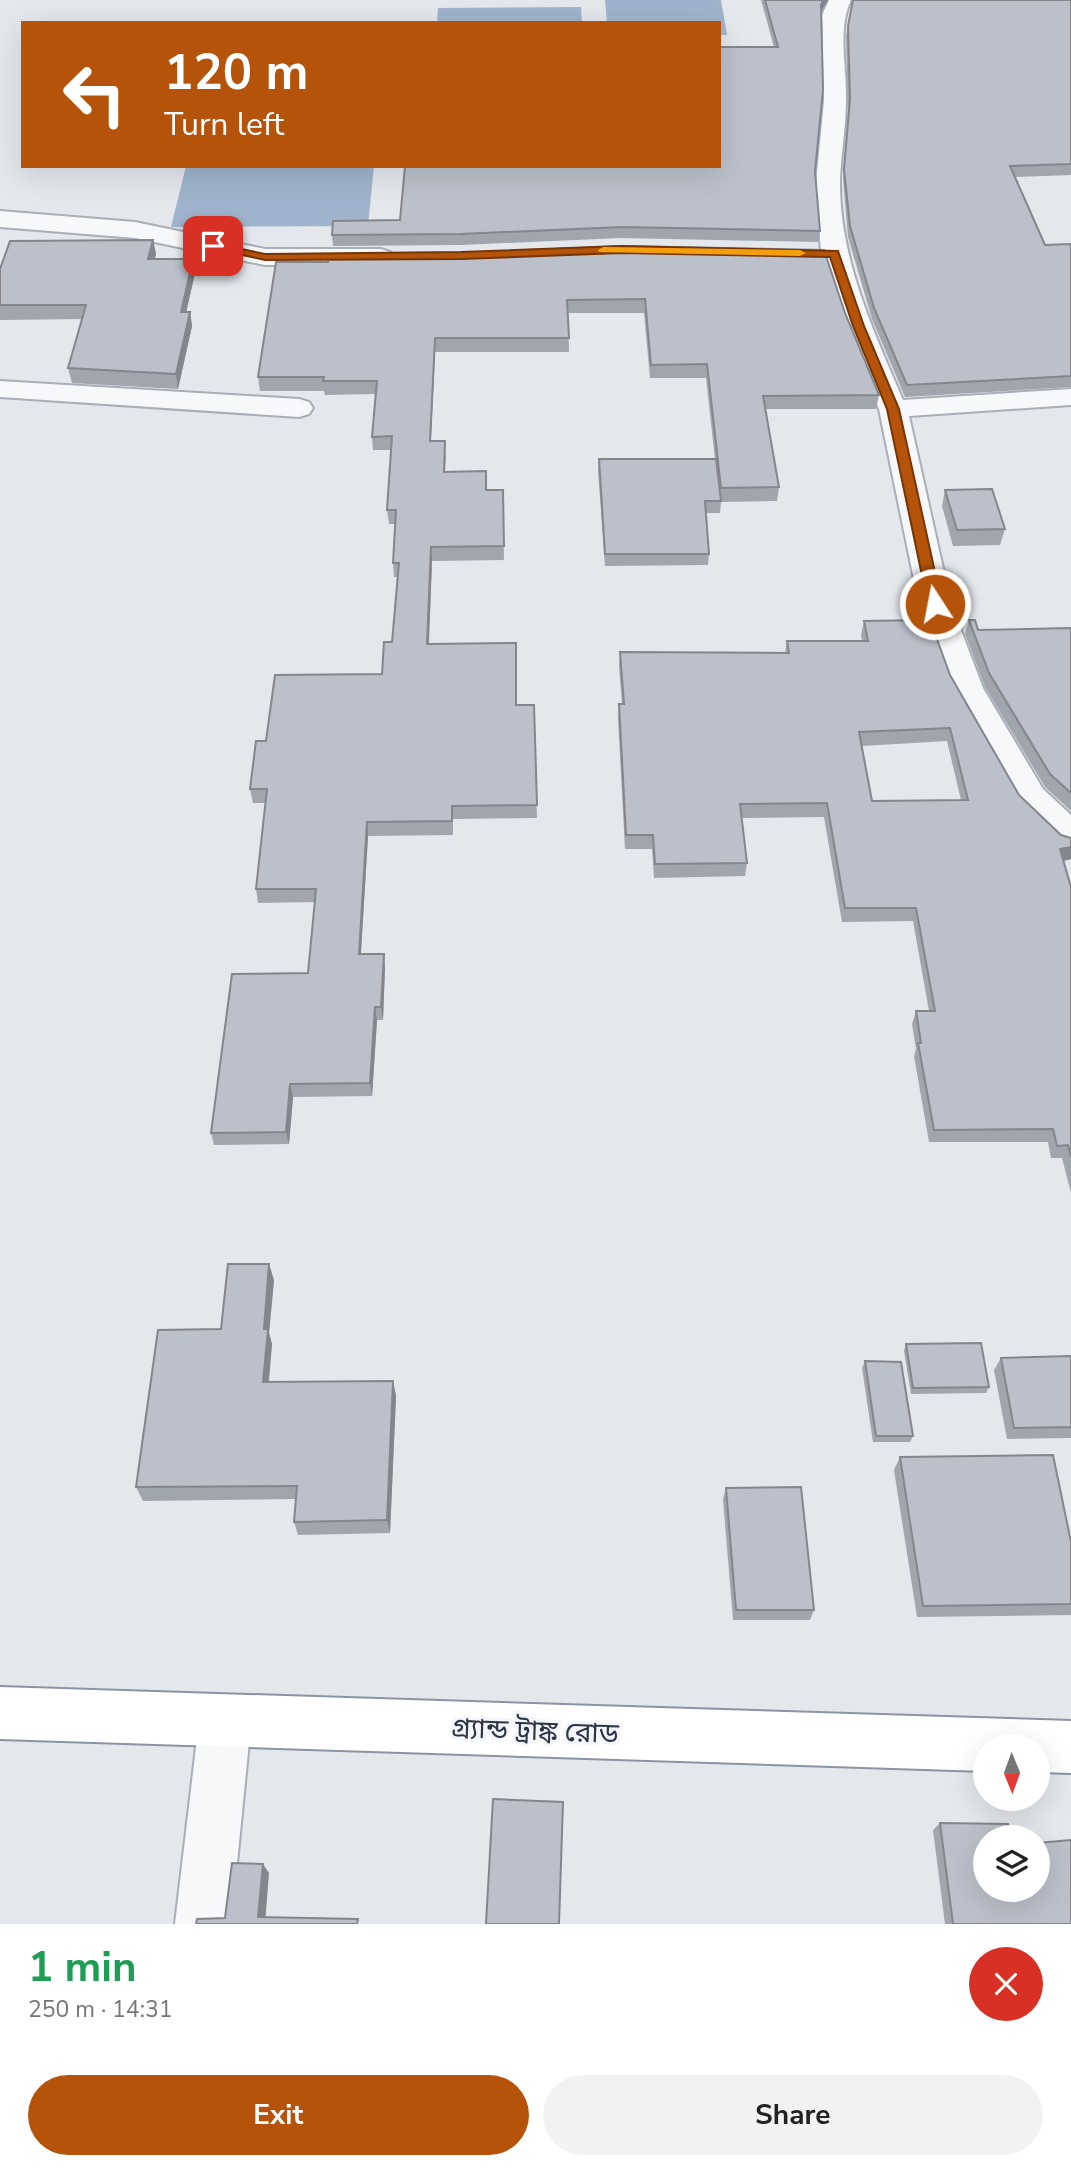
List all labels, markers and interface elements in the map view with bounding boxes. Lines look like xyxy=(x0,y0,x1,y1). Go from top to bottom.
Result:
text: 120 m xyxy=(164,39,308,106)
icon: left xyxy=(49,49,140,140)
text: Turn left xyxy=(164,103,284,146)
pin xyxy=(183,216,243,276)
icon: arrive xyxy=(194,227,232,265)
position arrow xyxy=(898,567,972,641)
street label: গ্র্যান্ড ট্রাঙ্ক রোড xyxy=(451,1709,620,1753)
north arrow xyxy=(973,1734,1050,1811)
map controls xyxy=(973,1734,1050,1902)
button: layers xyxy=(973,1825,1050,1902)
text: 1 min xyxy=(28,1939,137,1996)
button: close xyxy=(969,1947,1043,2021)
text: 250 m · 14:31 xyxy=(28,1994,173,2025)
button: Exit xyxy=(28,2075,529,2155)
button: Share xyxy=(543,2075,1043,2155)

